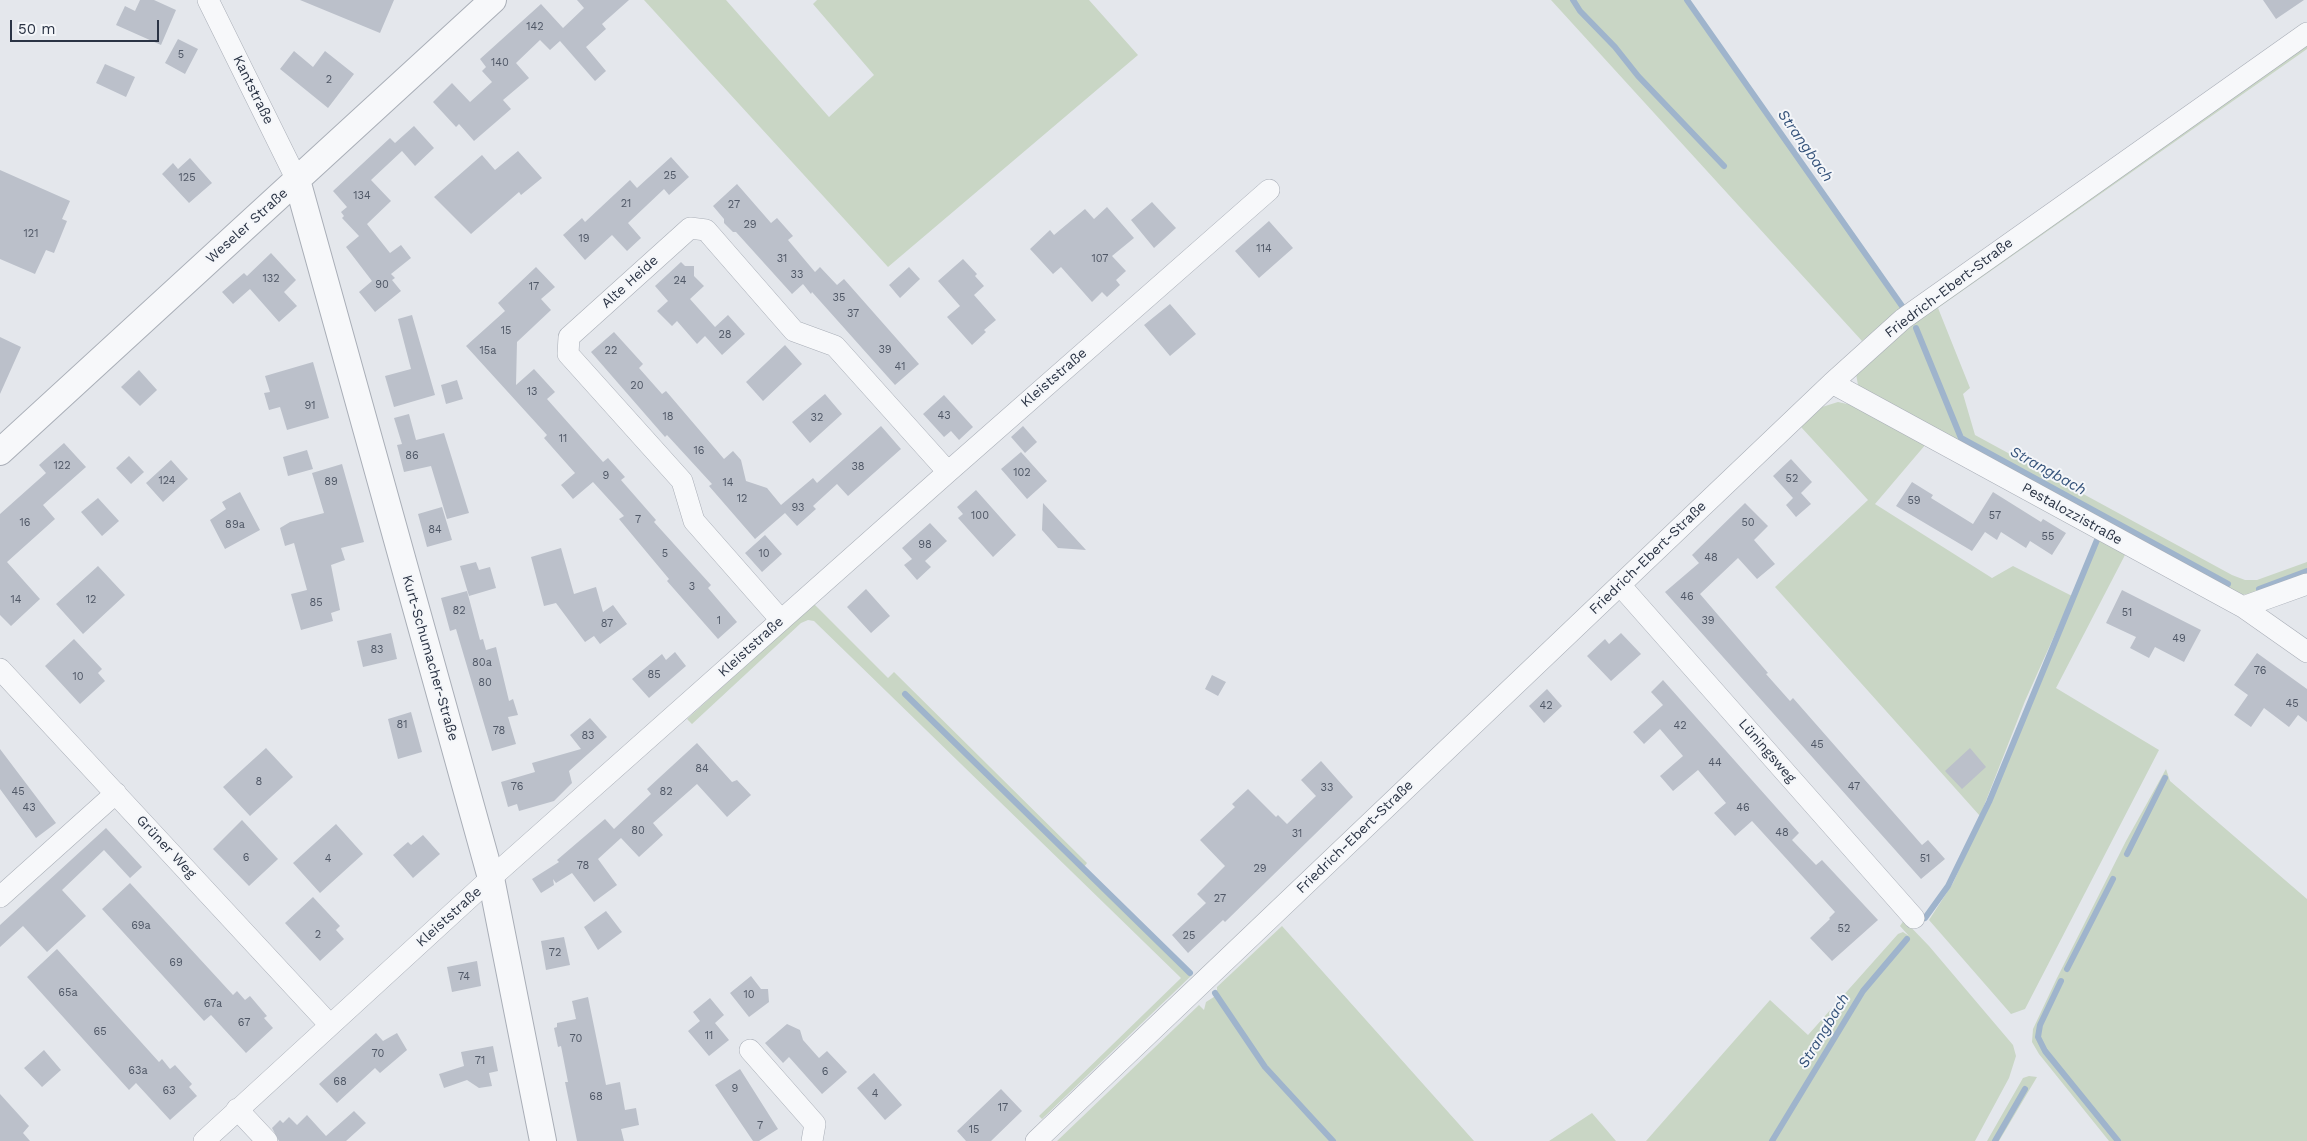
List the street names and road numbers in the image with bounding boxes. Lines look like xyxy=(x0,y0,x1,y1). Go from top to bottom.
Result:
street label: Kantstraße xyxy=(229,53,277,127)
street label: Weseler Straße xyxy=(203,185,291,267)
street label: Friedrich-Ebert-Straße xyxy=(1882,234,2016,342)
street label: Alte Heide xyxy=(598,252,662,312)
street label: Kleiststraße xyxy=(1018,345,1090,411)
street label: Pestalozzistraße xyxy=(2019,479,2125,549)
street label: Friedrich-Ebert-Straße xyxy=(1586,498,1710,618)
street label: Kurt-Schumacher-Straße xyxy=(398,573,462,743)
street label: Kleiststraße xyxy=(715,613,787,681)
street label: Lüningsweg xyxy=(1735,716,1799,786)
street label: Friedrich-Ebert-Straße xyxy=(1293,777,1417,897)
street label: Grüner Weg xyxy=(133,812,199,882)
street label: Kleiststraße xyxy=(413,883,485,951)

